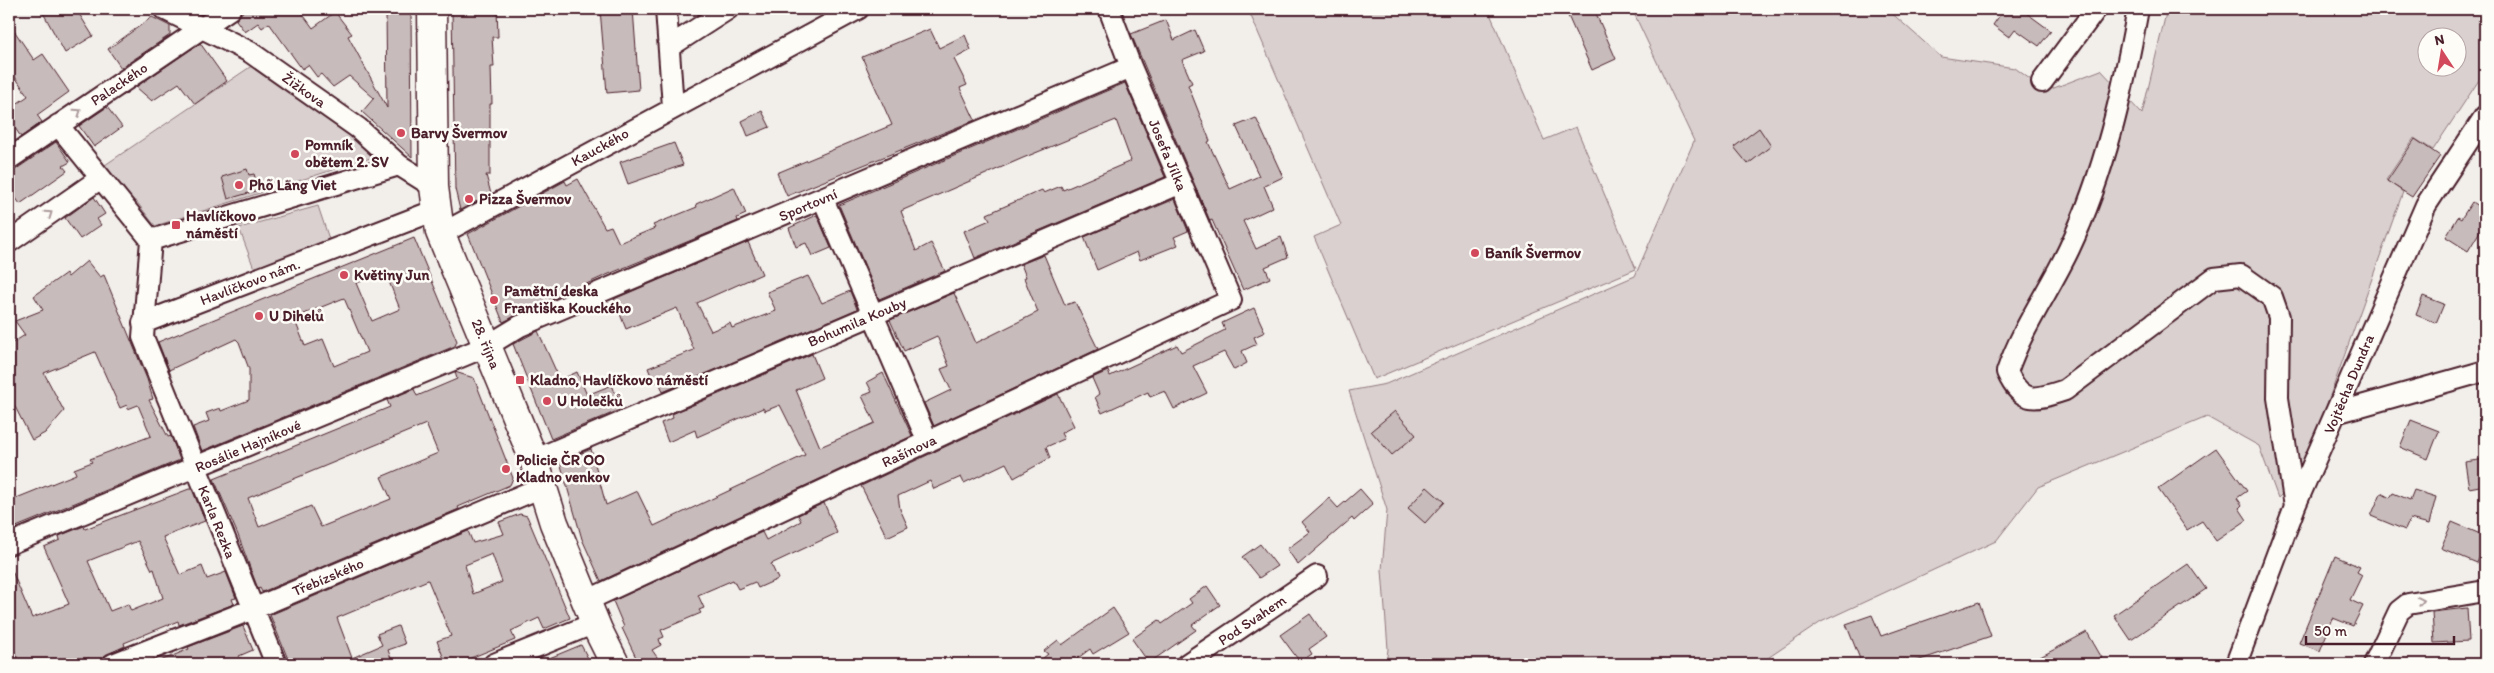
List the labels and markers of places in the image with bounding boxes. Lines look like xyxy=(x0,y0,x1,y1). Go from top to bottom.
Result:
place label: Barvy Švermov xyxy=(411,123,507,143)
marker: Barvy Švermov xyxy=(395,127,407,139)
place label: Pomník obětem 2. SV xyxy=(305,136,389,171)
marker: Pomník obětem 2. SV xyxy=(289,148,301,160)
place label: Phõ Lãng Viet xyxy=(249,176,337,195)
marker: Phõ Lãng Viet xyxy=(233,179,245,191)
place label: Pizza Švermov xyxy=(479,189,571,208)
marker: Pizza Švermov xyxy=(463,193,475,205)
place label: Havlíčkovo náměstí xyxy=(185,207,257,242)
marker: Havlíčkovo náměstí xyxy=(170,219,182,231)
place label: Baník Švermov xyxy=(1485,243,1581,262)
marker: Baník Švermov xyxy=(1469,247,1481,259)
place label: Květiny Jun xyxy=(354,266,430,285)
marker: Květiny Jun xyxy=(338,269,350,281)
place label: Pamětní deska Františka Kouckého xyxy=(504,282,632,317)
marker: Pamětní deska Františka Kouckého xyxy=(488,294,500,306)
place label: U Dihelů xyxy=(269,307,325,325)
marker: U Dihelů xyxy=(253,310,265,322)
place label: Kladno, Havlíčkovo náměstí xyxy=(530,371,708,389)
marker: Kladno, Havlíčkovo náměstí xyxy=(514,374,526,386)
place label: U Holečků xyxy=(557,392,623,410)
marker: U Holečků xyxy=(541,395,553,407)
place label: Policie ČR OO Kladno venkov xyxy=(516,450,610,486)
marker: Policie ČR OO Kladno venkov xyxy=(500,463,512,475)

